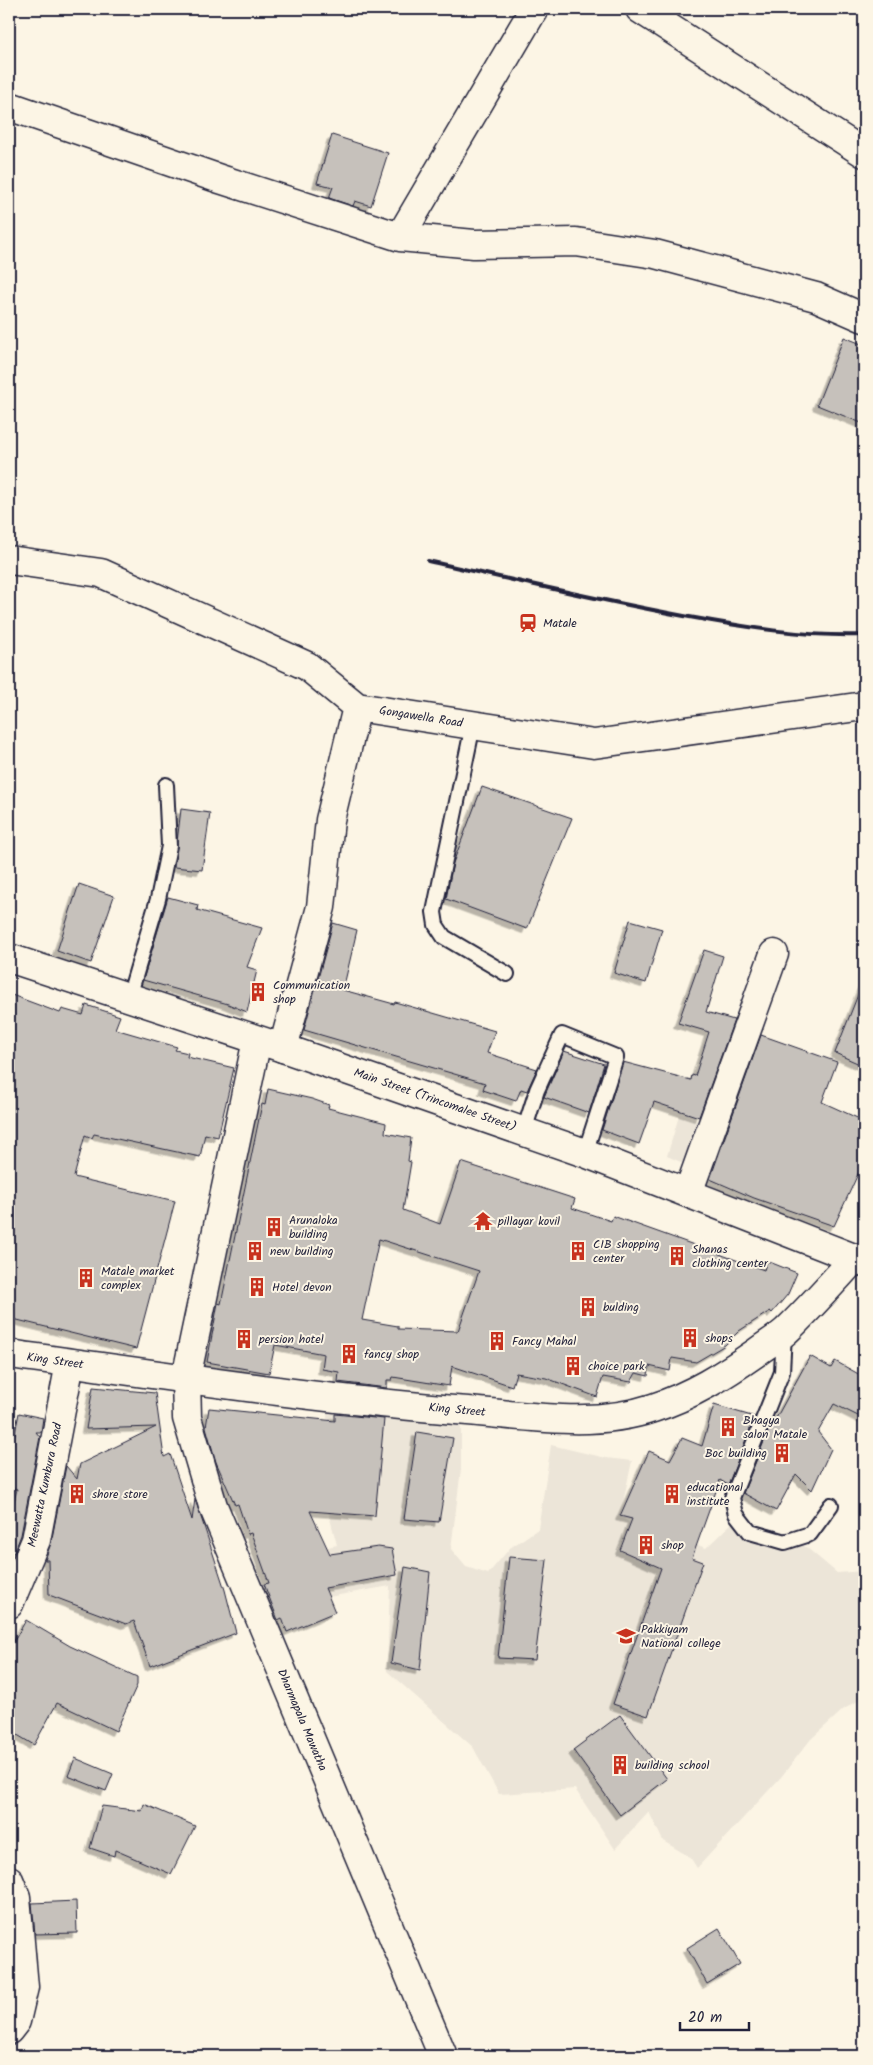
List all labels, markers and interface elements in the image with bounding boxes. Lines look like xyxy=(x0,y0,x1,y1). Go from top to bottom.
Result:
station icon: Matale xyxy=(517,612,539,634)
place label: Matale xyxy=(543,614,577,633)
street label: Gongawella Road xyxy=(378,701,465,733)
place label: Communication shop xyxy=(273,976,350,1009)
building icon: Communication shop xyxy=(247,981,269,1003)
street label: Main Street (Trincomalee Street) xyxy=(351,1063,519,1137)
temple icon: pillayar kovil xyxy=(472,1210,494,1232)
place label: Arunaloka building xyxy=(289,1211,338,1244)
place label: pillayar kovil xyxy=(497,1212,560,1231)
building icon: Arunaloka building xyxy=(263,1216,285,1238)
place label: CIB shopping center xyxy=(593,1235,660,1268)
building icon: new building xyxy=(244,1240,266,1262)
building icon: CIB shopping center xyxy=(567,1240,589,1262)
place label: Shanas clothing center xyxy=(692,1240,769,1273)
place label: new building xyxy=(270,1242,334,1261)
building icon: Shanas clothing center xyxy=(666,1245,688,1267)
place label: Matale market complex xyxy=(101,1262,175,1295)
building icon: Matale market complex xyxy=(75,1267,97,1289)
building icon: Hotel devon xyxy=(246,1276,268,1298)
place label: Hotel devon xyxy=(272,1278,332,1297)
building icon: bulding xyxy=(577,1296,599,1318)
place label: bulding xyxy=(603,1298,639,1317)
building icon: shops xyxy=(679,1327,701,1349)
building icon: persion hotel xyxy=(233,1328,255,1350)
place label: shops xyxy=(705,1329,733,1348)
place label: persion hotel xyxy=(258,1330,324,1349)
building icon: Fancy Mahal xyxy=(486,1330,508,1352)
place label: Fancy Mahal xyxy=(512,1332,576,1351)
building icon: fancy shop xyxy=(338,1343,360,1365)
place label: fancy shop xyxy=(364,1345,419,1364)
street label: King Street xyxy=(25,1348,85,1374)
building icon: choice park xyxy=(562,1355,584,1377)
place label: choice park xyxy=(588,1357,645,1376)
street label: King Street xyxy=(428,1398,487,1422)
place label: Bhagya salon Matale xyxy=(743,1411,808,1444)
building icon: Bhagya salon Matale xyxy=(717,1416,739,1438)
street label: Meewatta Kumbura Road xyxy=(23,1420,68,1549)
building icon: Boc building xyxy=(771,1442,793,1464)
place label: Boc building xyxy=(705,1444,767,1463)
place label: educational institute xyxy=(687,1478,743,1511)
building icon: shore store xyxy=(66,1483,88,1505)
building icon: educational institute xyxy=(661,1483,683,1505)
place label: shore store xyxy=(92,1485,148,1504)
building icon: shop xyxy=(635,1534,657,1556)
place label: shop xyxy=(661,1536,684,1555)
place label: Pakkiyam National college xyxy=(641,1620,721,1653)
school or university icon: Pakkiyam National college xyxy=(615,1625,637,1647)
street label: Dharmapala Mawatha xyxy=(272,1666,332,1774)
building icon: building school xyxy=(609,1754,631,1776)
place label: building school xyxy=(635,1756,709,1775)
scale bar xyxy=(680,2000,749,2032)
text: 20 m xyxy=(688,2006,722,2030)

